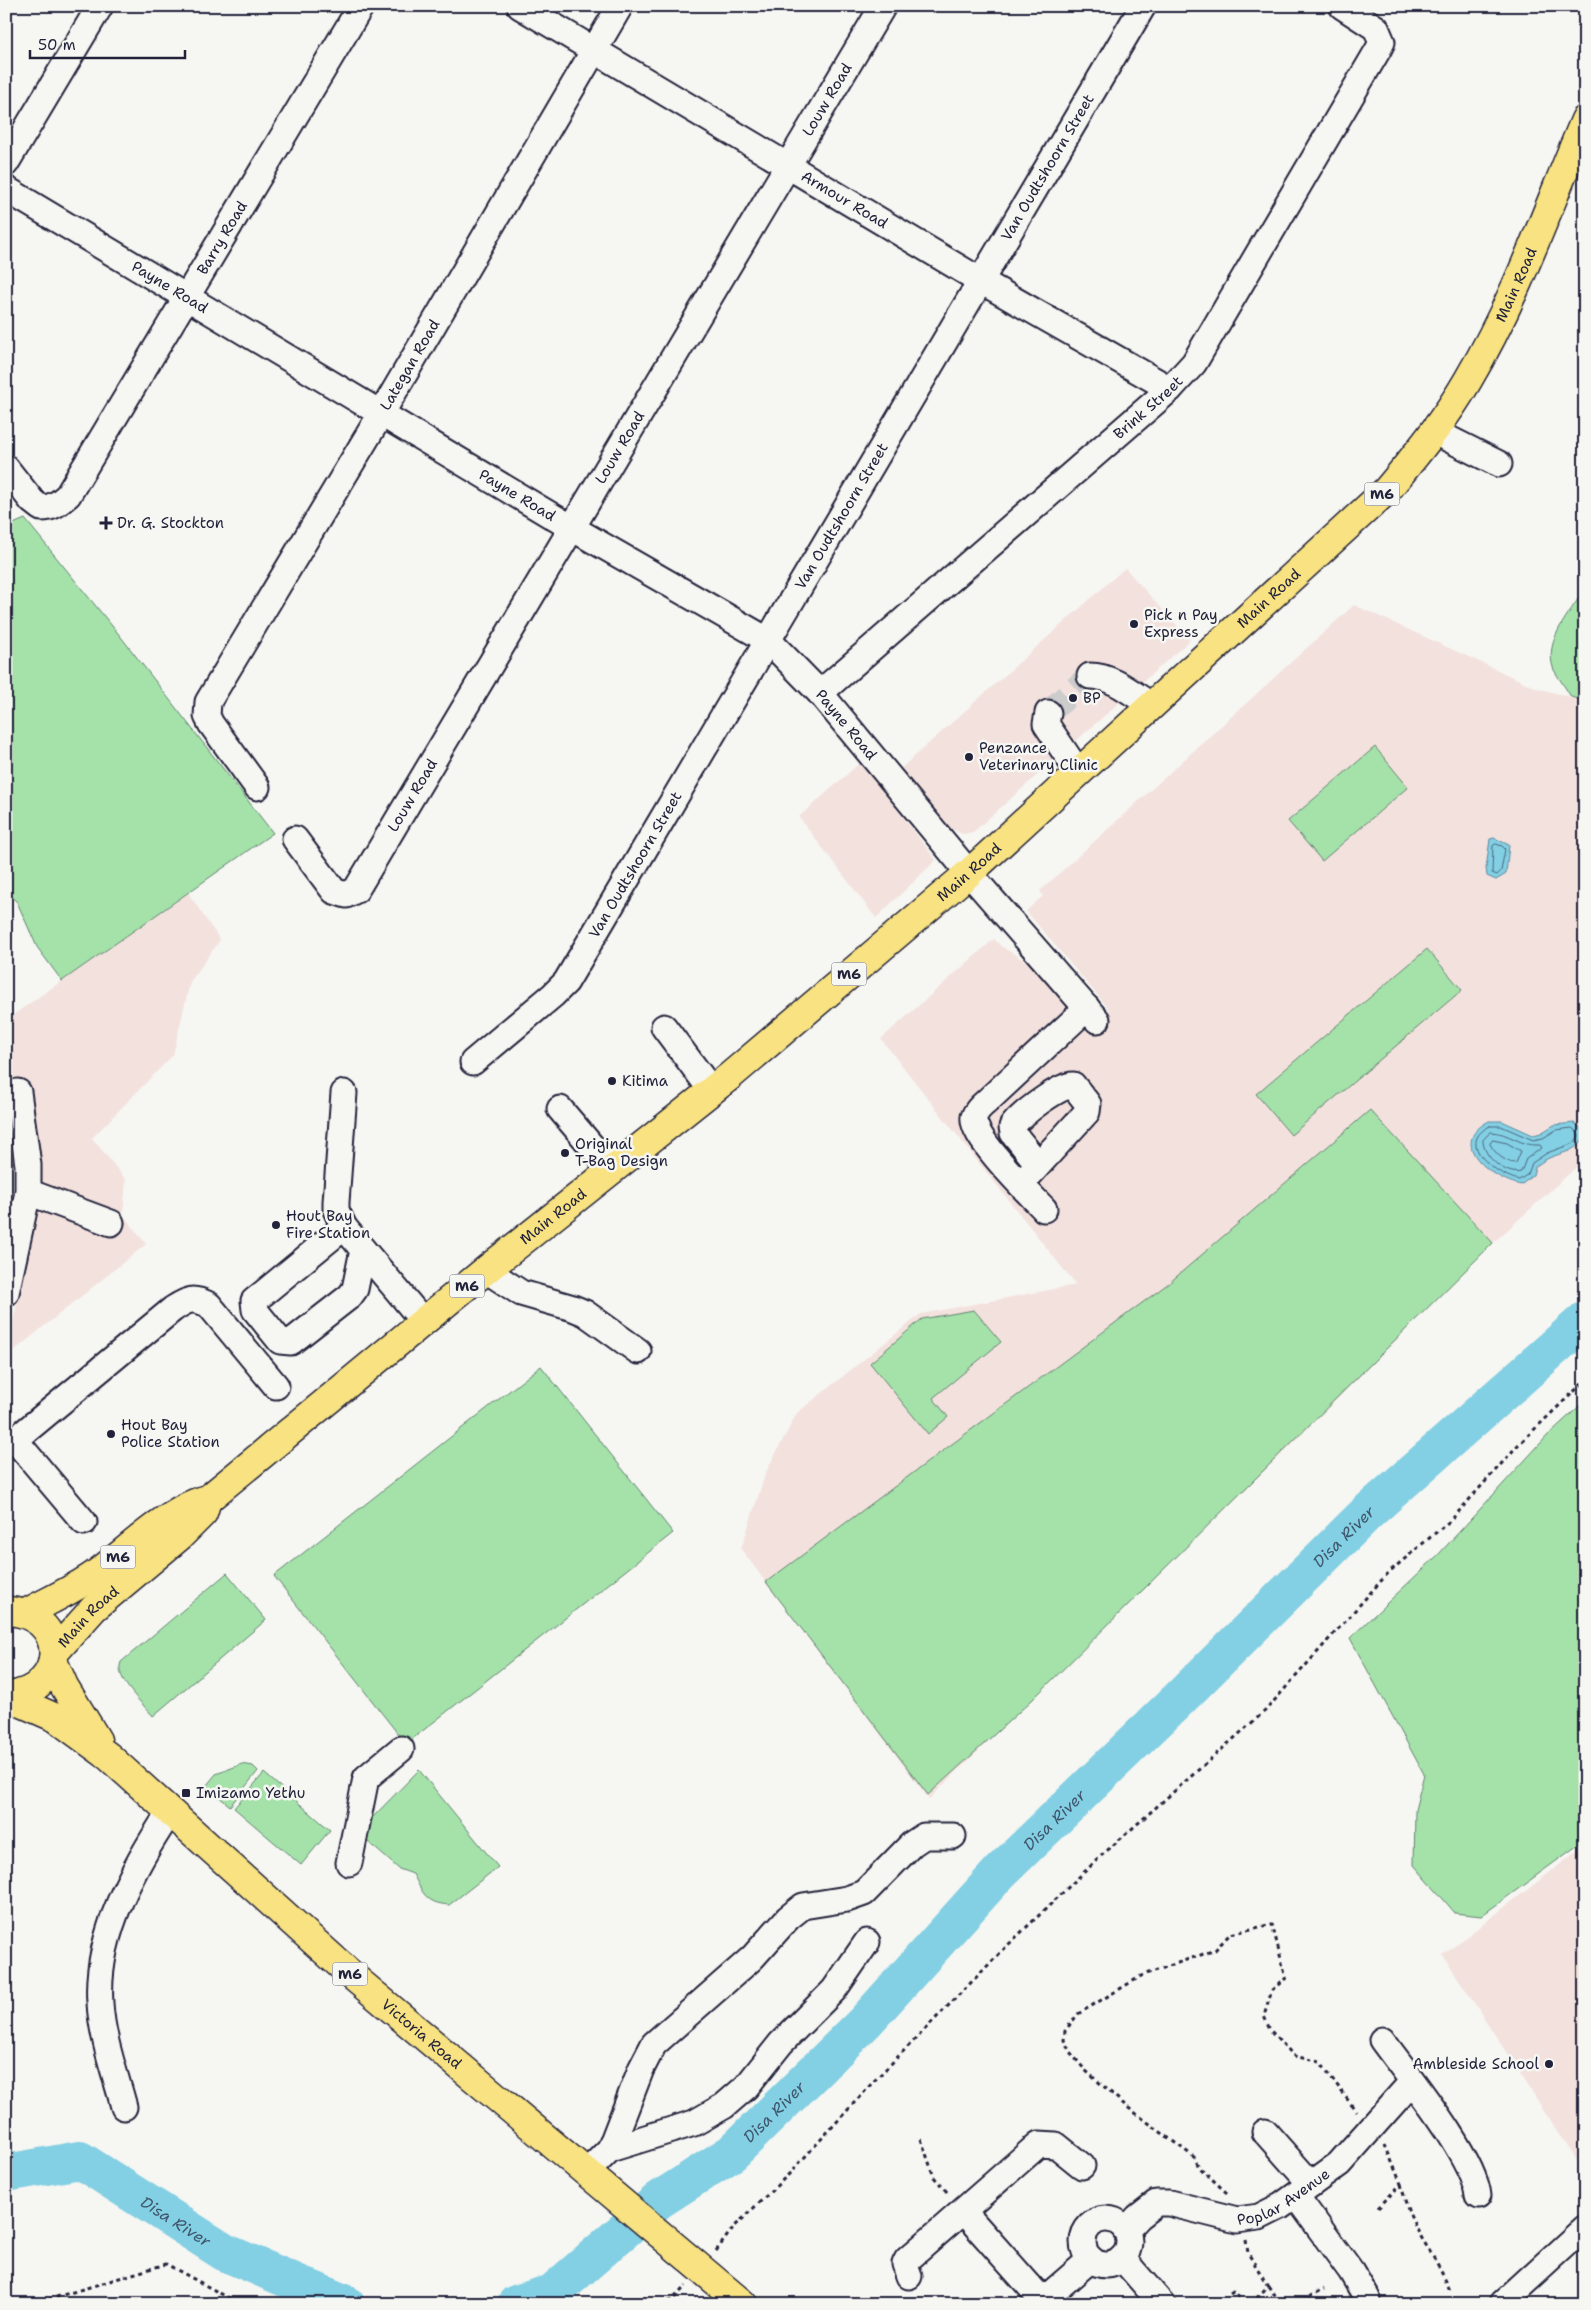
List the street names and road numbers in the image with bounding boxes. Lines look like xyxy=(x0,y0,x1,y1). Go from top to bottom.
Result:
street label: Louw Road xyxy=(798,59,857,140)
street label: Van Oudtshoorn Street xyxy=(996,90,1099,245)
street label: Armour Road xyxy=(798,166,892,234)
street label: Barry Road xyxy=(192,197,252,278)
street label: Main Road xyxy=(1491,244,1542,325)
street label: Payne Road xyxy=(128,256,212,318)
street label: Lategan Road xyxy=(375,315,445,414)
street label: Brink Street xyxy=(1109,371,1187,444)
street label: Louw Road xyxy=(590,407,650,488)
street label: Van Oudtshoorn Street xyxy=(790,439,893,593)
street label: Payne Road xyxy=(475,465,560,526)
road number: M6 xyxy=(1364,482,1400,506)
street label: Main Road xyxy=(1233,564,1305,633)
street label: Payne Road xyxy=(811,685,882,765)
street label: Louw Road xyxy=(383,755,442,835)
street label: Van Oudtshoorn Street xyxy=(584,788,687,942)
street label: Main Road xyxy=(933,838,1006,906)
road number: M6 xyxy=(832,962,866,986)
street label: Main Road xyxy=(516,1184,591,1249)
road number: M6 xyxy=(450,1274,484,1298)
road number: M6 xyxy=(100,1545,136,1568)
street label: Main Road xyxy=(53,1581,124,1652)
road number: M6 xyxy=(332,1962,368,1986)
street label: Victoria Road xyxy=(377,1994,466,2074)
street label: Poplar Avenue xyxy=(1236,2164,1334,2230)

